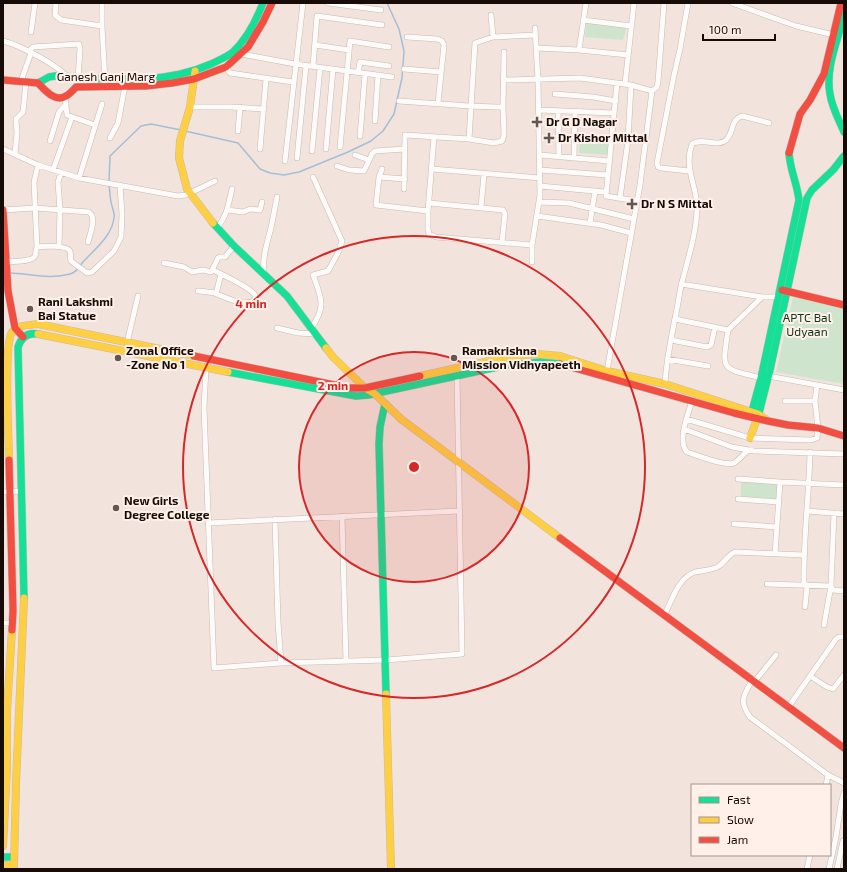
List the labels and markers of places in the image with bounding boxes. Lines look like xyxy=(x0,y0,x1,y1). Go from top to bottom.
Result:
place label: Dr G D Nagar xyxy=(546,114,617,128)
marker: Dr G D Nagar xyxy=(531,116,543,128)
place label: Dr Kishor Mittal xyxy=(558,130,648,144)
marker: Dr Kishor Mittal xyxy=(543,132,555,144)
place label: Dr N S Mittal xyxy=(641,196,713,210)
marker: Dr N S Mittal xyxy=(626,198,638,210)
place label: Rani Lakshmi Bai Statue xyxy=(38,294,113,322)
marker: Rani Lakshmi Bai Statue xyxy=(25,304,35,314)
place label: Zonal Office -Zone No 1 xyxy=(126,343,194,371)
place label: Ramakrishna Mission Vidhyapeeth xyxy=(462,343,581,372)
marker: Zonal Office -Zone No 1 xyxy=(113,353,123,363)
marker: Ramakrishna Mission Vidhyapeeth xyxy=(449,353,459,363)
centre of rings xyxy=(407,460,421,474)
place label: New Girls Degree College xyxy=(124,493,210,521)
marker: New Girls Degree College xyxy=(111,503,121,513)

